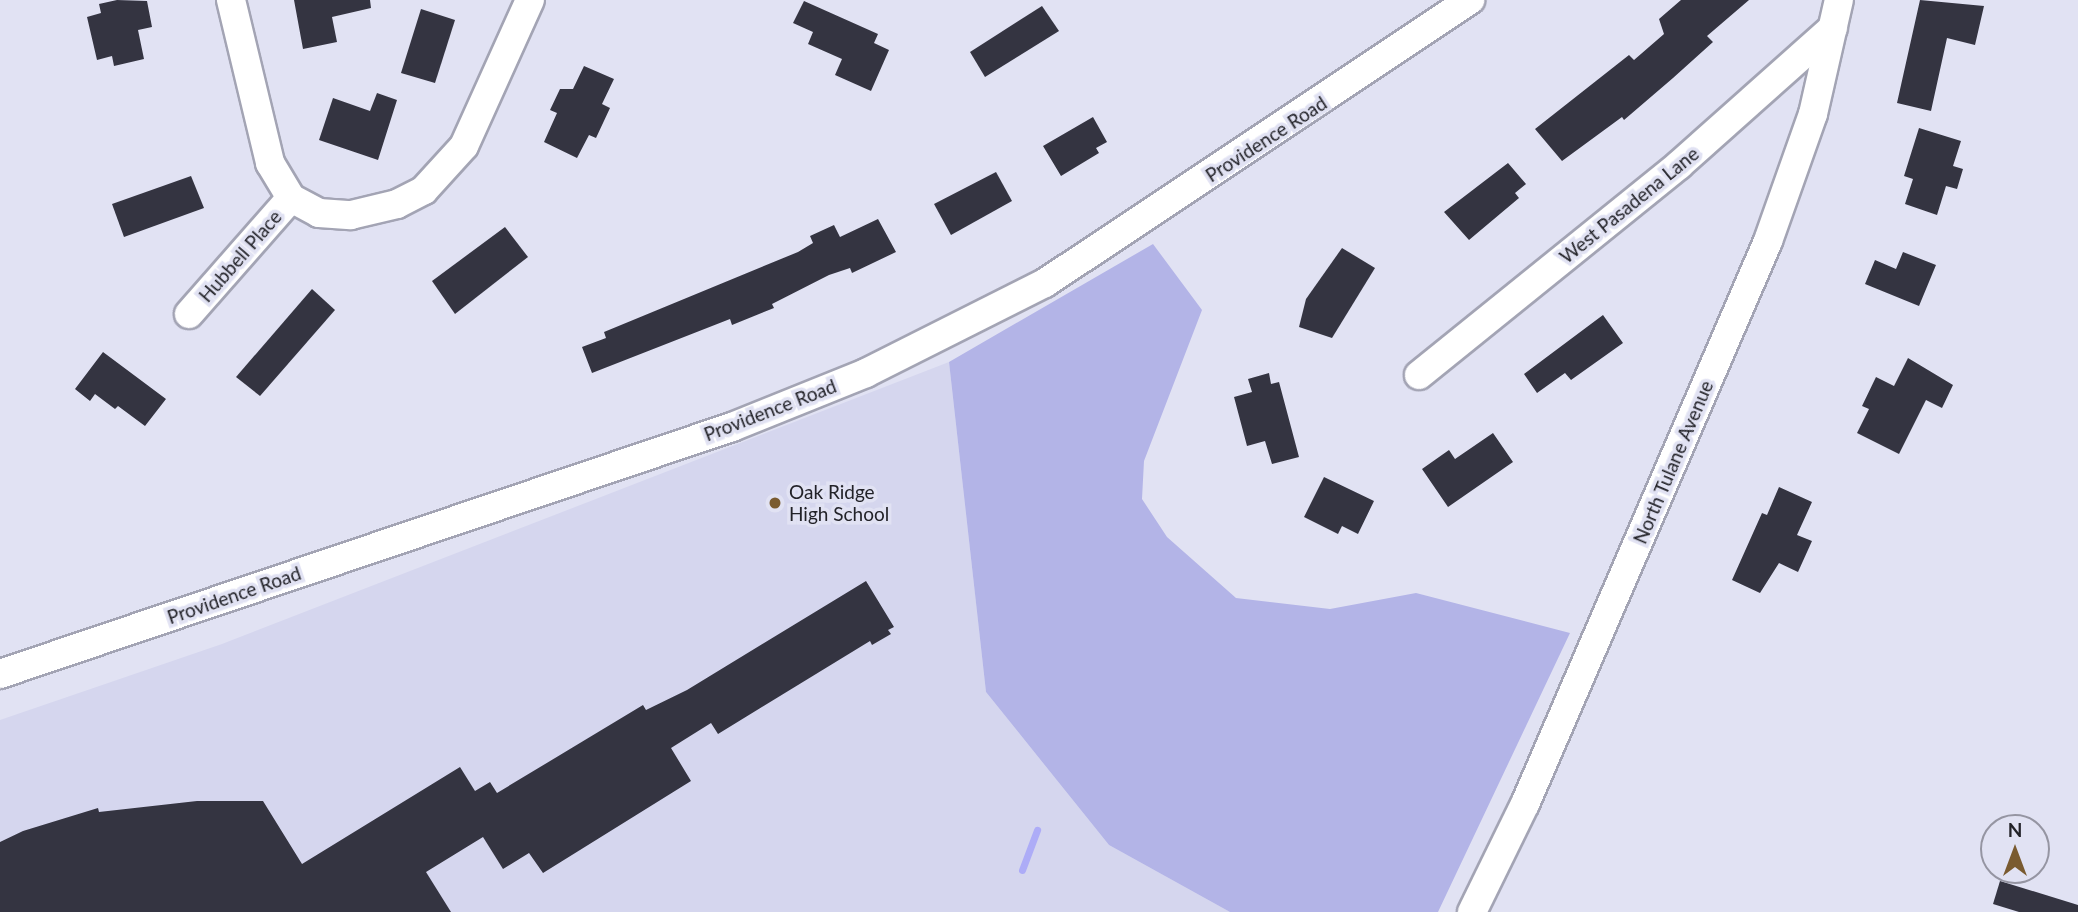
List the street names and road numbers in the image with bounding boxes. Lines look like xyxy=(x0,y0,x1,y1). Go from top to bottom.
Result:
street label: Providence Road xyxy=(1201,91,1331,187)
street label: West Pasadena Lane xyxy=(1555,142,1703,268)
street label: Hubbell Place xyxy=(194,205,286,307)
street label: Providence Road xyxy=(701,374,839,446)
street label: North Tulane Avenue xyxy=(1628,376,1718,548)
street label: Providence Road xyxy=(164,561,304,629)

